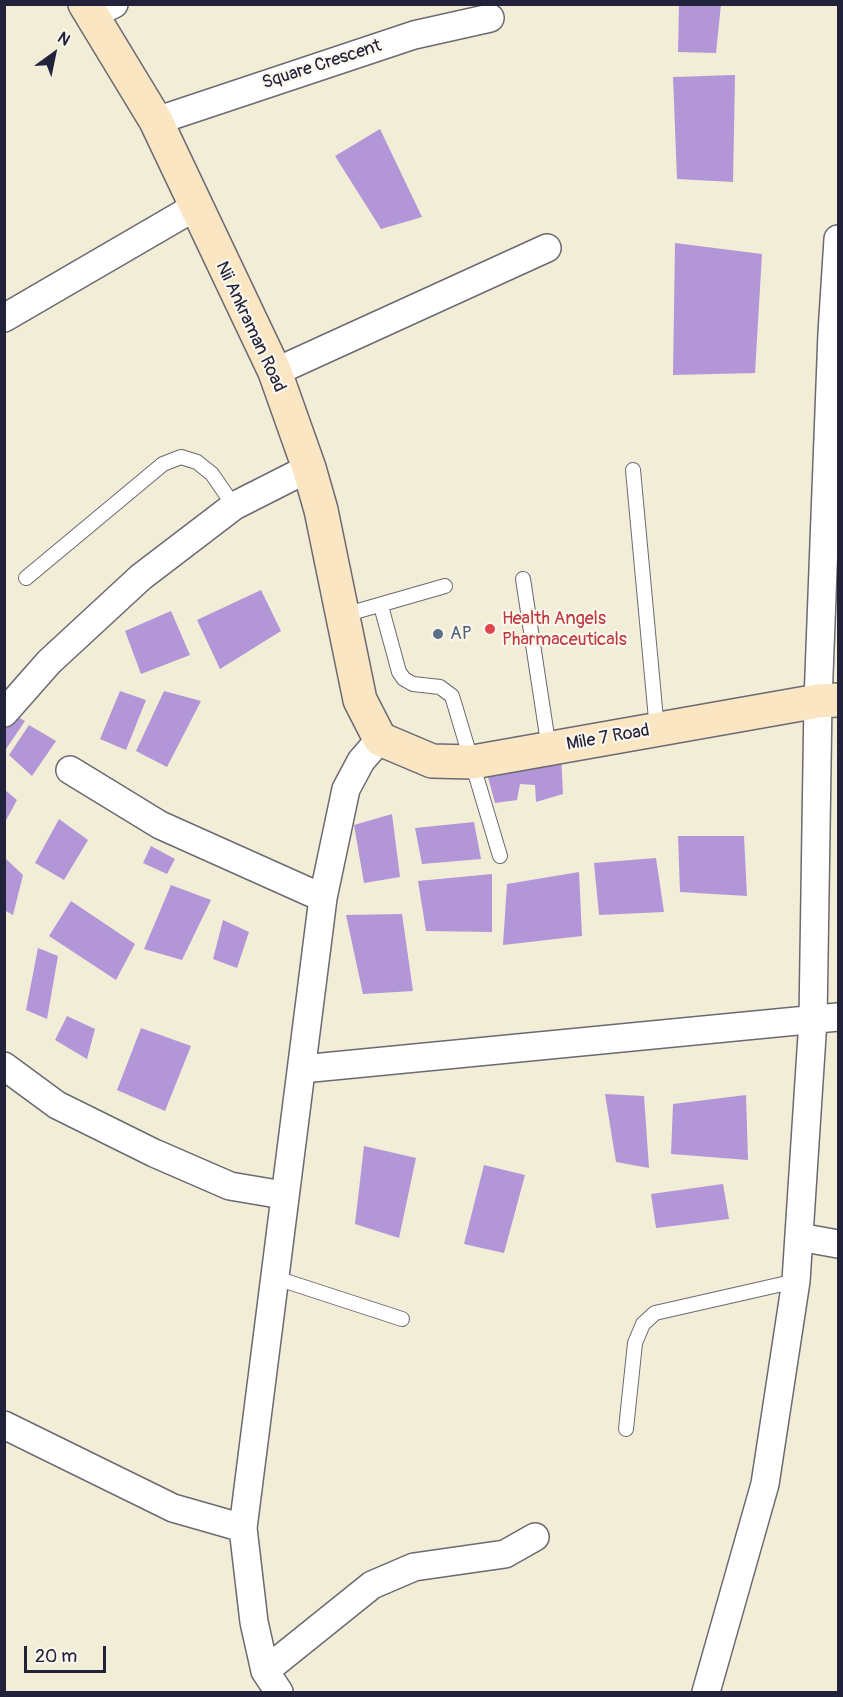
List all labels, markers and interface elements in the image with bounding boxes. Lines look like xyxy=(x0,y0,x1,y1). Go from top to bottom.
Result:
north arrow xyxy=(24,24,84,84)
text: N xyxy=(54,28,74,50)
street label: Square Crescent xyxy=(260,36,384,94)
street label: Nii Ankraman Road xyxy=(210,258,290,396)
place label: Health Angels Pharmaceuticals xyxy=(502,608,627,650)
marker: Health Angels Pharmaceuticals xyxy=(483,622,497,636)
place label: AP xyxy=(450,623,472,645)
marker: AP xyxy=(431,627,445,641)
street label: Mile 7 Road xyxy=(565,720,651,756)
scale bar xyxy=(27,1634,110,1672)
text: 20 m xyxy=(35,1645,77,1668)

